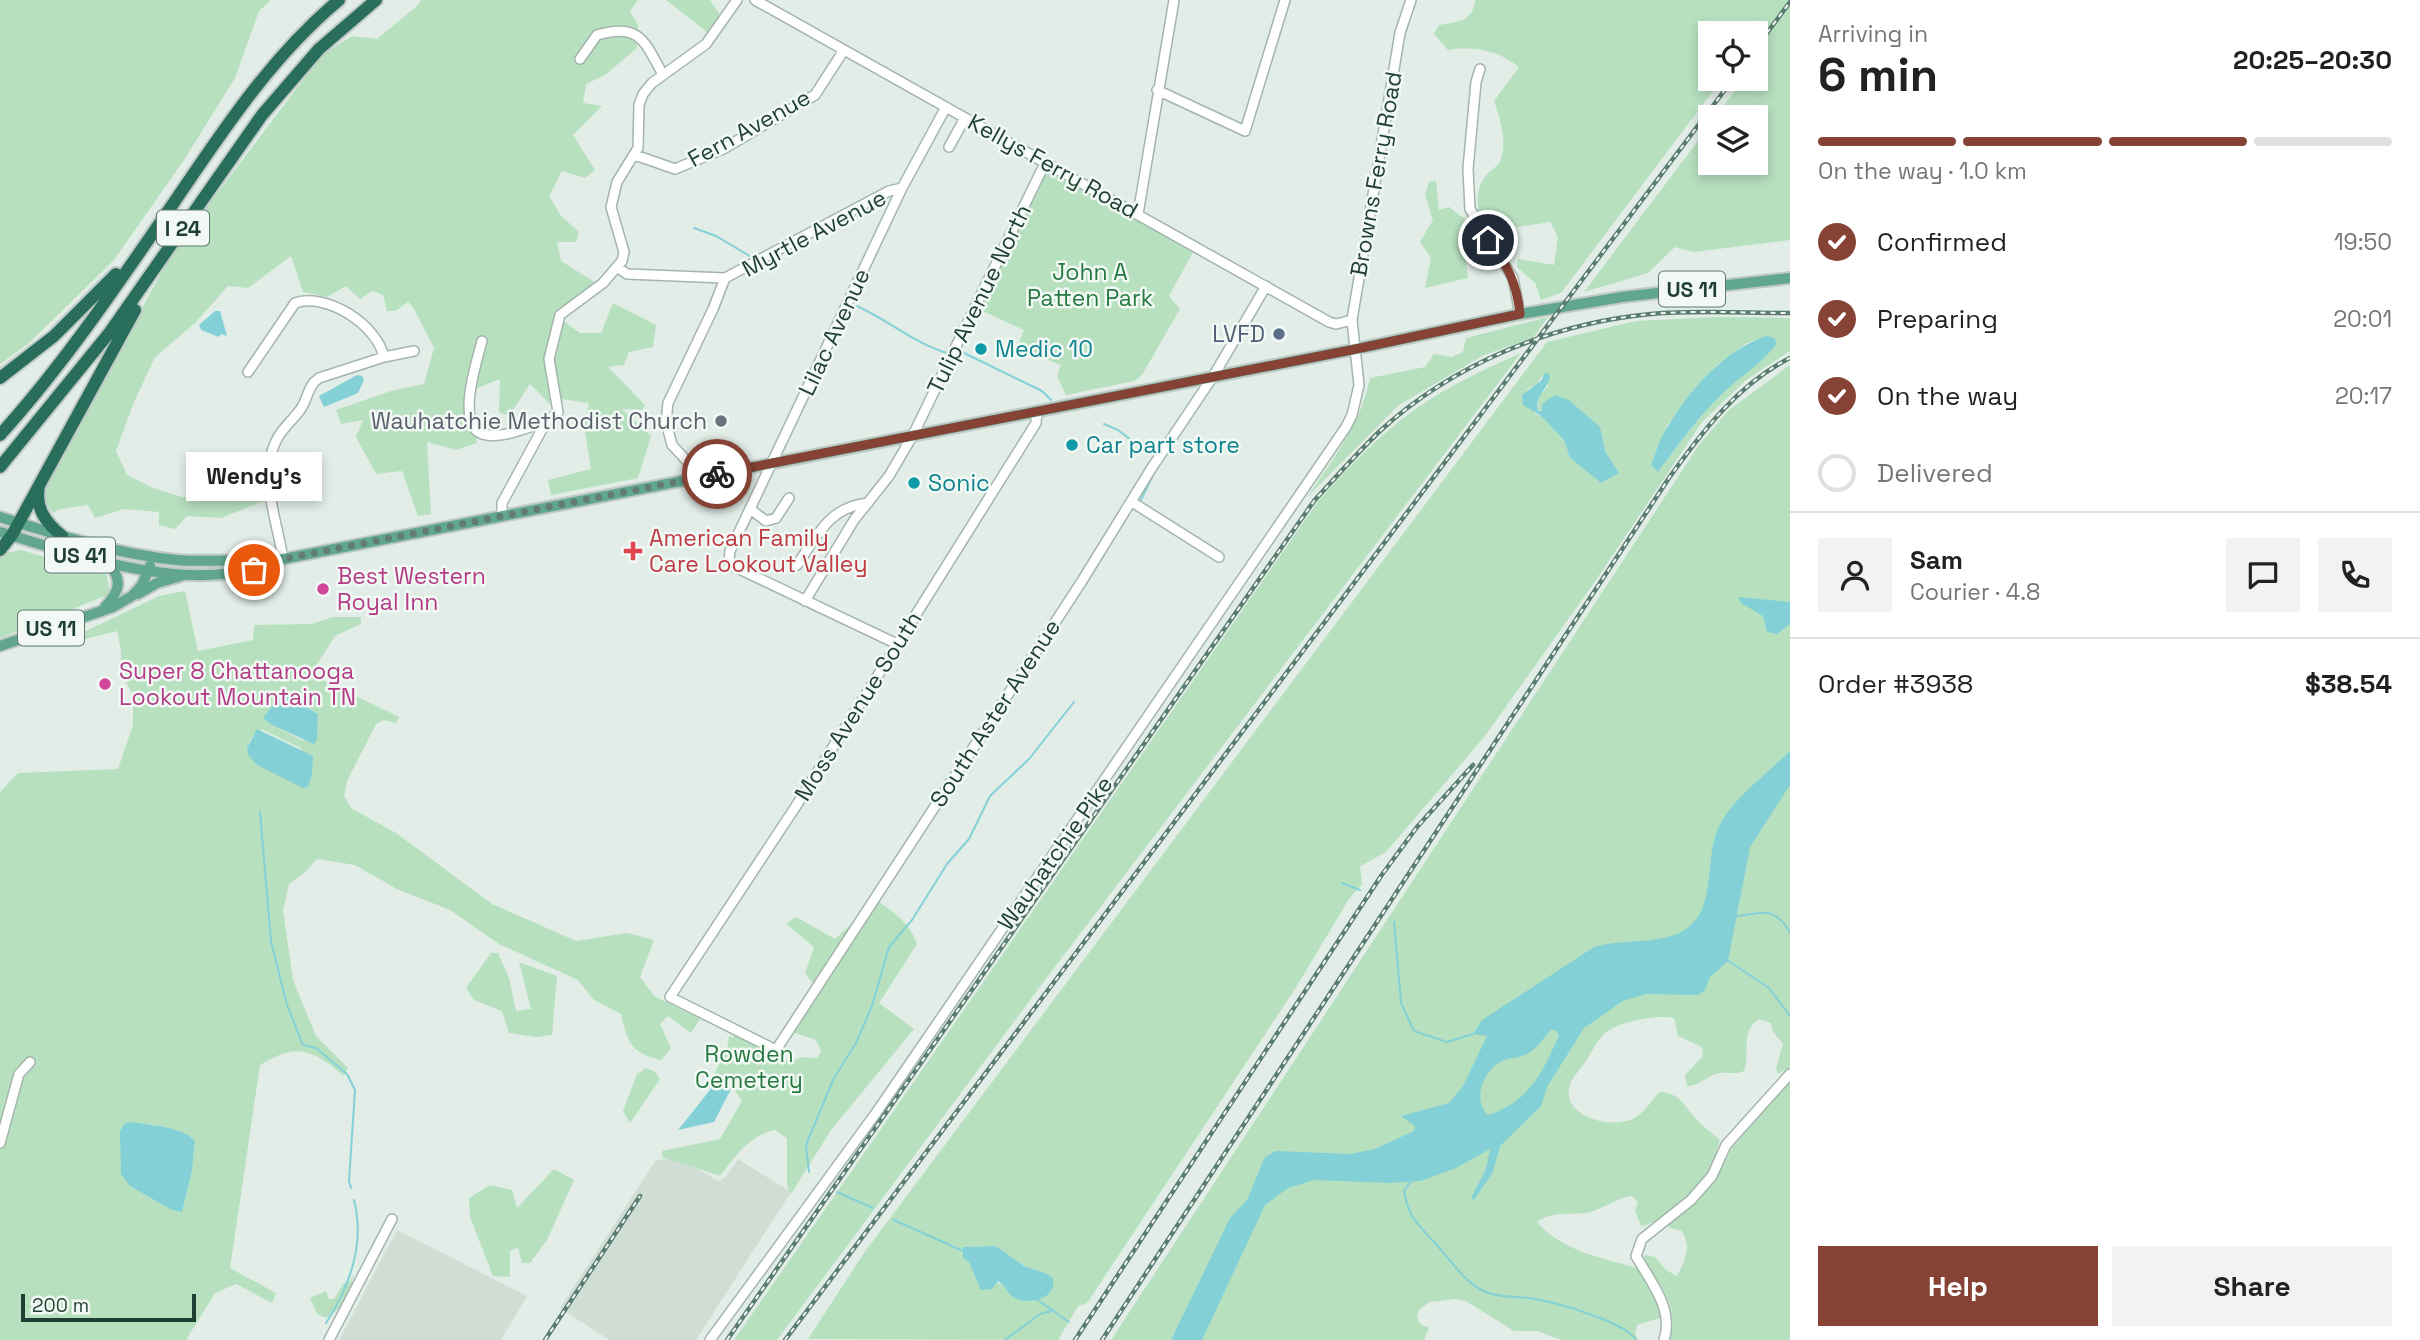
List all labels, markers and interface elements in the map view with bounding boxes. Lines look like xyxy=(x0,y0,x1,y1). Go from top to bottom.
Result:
text: Arriving in xyxy=(1818,19,1928,49)
map controls xyxy=(1698,21,1768,175)
button: locate xyxy=(1698,21,1768,91)
text: 20:25–20:30 xyxy=(2233,43,2392,77)
text: 6 min xyxy=(1818,46,1938,104)
street label: Browns Ferry Road xyxy=(1343,69,1409,279)
street label: Fern Avenue xyxy=(682,82,816,174)
button: layers xyxy=(1698,105,1768,175)
street label: Kellys Ferry Road xyxy=(963,107,1143,225)
text: On the way · 1.0 km xyxy=(1818,156,2027,186)
street label: Myrtle Avenue xyxy=(737,182,891,284)
street label: Tulip Avenue North xyxy=(920,199,1038,399)
road number: I 24 xyxy=(157,210,209,246)
pin xyxy=(1458,210,1518,270)
icon: home xyxy=(1469,221,1507,259)
icon: check xyxy=(1818,223,1856,261)
text: Confirmed xyxy=(1877,225,2007,259)
text: 19:50 xyxy=(2334,227,2392,257)
park label: John A Patten Park xyxy=(1027,257,1153,313)
street label: Lilac Avenue xyxy=(791,263,877,401)
road number: US 11 xyxy=(1659,272,1725,306)
icon: check xyxy=(1818,300,1856,338)
text: Preparing xyxy=(1877,302,1998,336)
text: 20:01 xyxy=(2333,304,2392,334)
place label: LVFD xyxy=(1212,319,1265,349)
marker: LVFD xyxy=(1271,326,1287,342)
place label: Medic 10 xyxy=(995,334,1093,364)
marker: Medic 10 xyxy=(973,341,989,357)
icon: check xyxy=(1818,377,1856,415)
text: On the way xyxy=(1877,379,2018,413)
text: 20:17 xyxy=(2335,381,2392,411)
place label: Wauhatchie Methodist Church xyxy=(371,406,707,436)
marker: Wauhatchie Methodist Church xyxy=(713,413,729,429)
place label: Car part store xyxy=(1086,430,1240,460)
marker: Car part store xyxy=(1064,437,1080,453)
courier xyxy=(682,439,752,509)
callout: Wendy's xyxy=(186,451,322,500)
icon: bike xyxy=(698,455,736,493)
text: Delivered xyxy=(1877,456,1993,490)
text: Wendy's xyxy=(206,461,302,491)
place label: Sonic xyxy=(928,468,990,498)
marker: Sonic xyxy=(906,475,922,491)
place label: American Family Care Lookout Valley xyxy=(649,523,868,579)
road number: US 41 xyxy=(45,538,115,572)
button: person xyxy=(1818,538,1892,612)
button: chat xyxy=(2226,538,2300,612)
button: phone xyxy=(2318,538,2392,612)
pin xyxy=(224,540,284,600)
marker: American Family Care Lookout Valley xyxy=(623,541,643,561)
text: Sam xyxy=(1910,543,1963,577)
icon: bag xyxy=(235,551,273,589)
place label: Best Western Royal Inn xyxy=(337,561,486,617)
text: Courier · 4.8 xyxy=(1910,577,2040,607)
marker: Best Western Royal Inn xyxy=(315,581,331,597)
street label: Moss Avenue South xyxy=(787,606,929,806)
road number: US 11 xyxy=(18,610,84,646)
street label: South Aster Avenue xyxy=(923,613,1067,813)
place label: Super 8 Chattanooga Lookout Mountain TN xyxy=(119,656,356,712)
text: Order #3938 xyxy=(1818,667,1973,701)
text: $38.54 xyxy=(2305,667,2392,701)
marker: Super 8 Chattanooga Lookout Mountain TN xyxy=(97,676,113,692)
street label: Wauhatchie Pike xyxy=(991,770,1119,936)
park label: Rowden Cemetery xyxy=(695,1039,803,1095)
button: Help xyxy=(1818,1246,2098,1326)
button: Share xyxy=(2112,1246,2392,1326)
scale bar xyxy=(21,1291,196,1323)
text: 200 m xyxy=(32,1293,89,1318)

